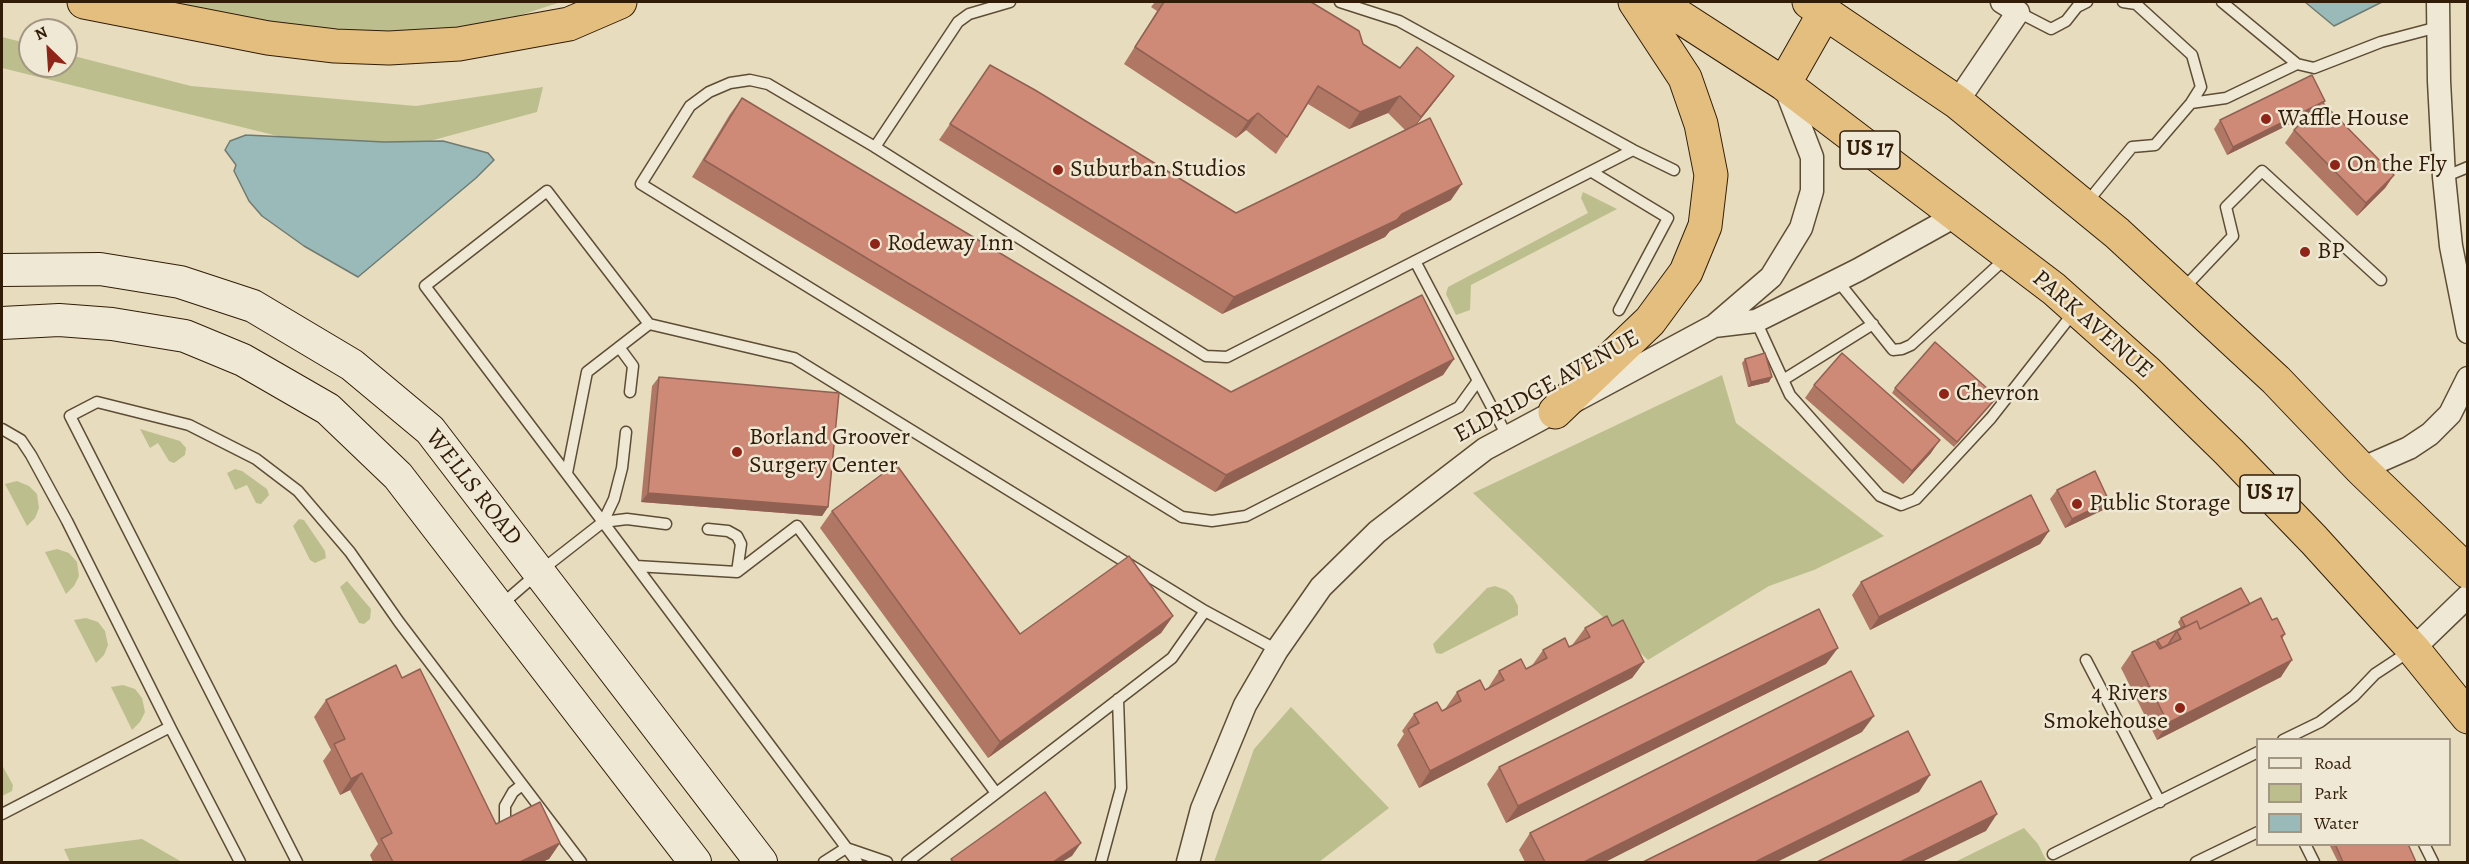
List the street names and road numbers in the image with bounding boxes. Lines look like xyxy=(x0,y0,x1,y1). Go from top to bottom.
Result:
road number: US 17 xyxy=(1840,131,1900,169)
street label: PARK AVENUE xyxy=(2026,265,2158,385)
street label: ELDRIDGE AVENUE xyxy=(1449,324,1645,450)
street label: WELLS ROAD xyxy=(419,424,527,552)
road number: US 17 xyxy=(2240,475,2300,513)

